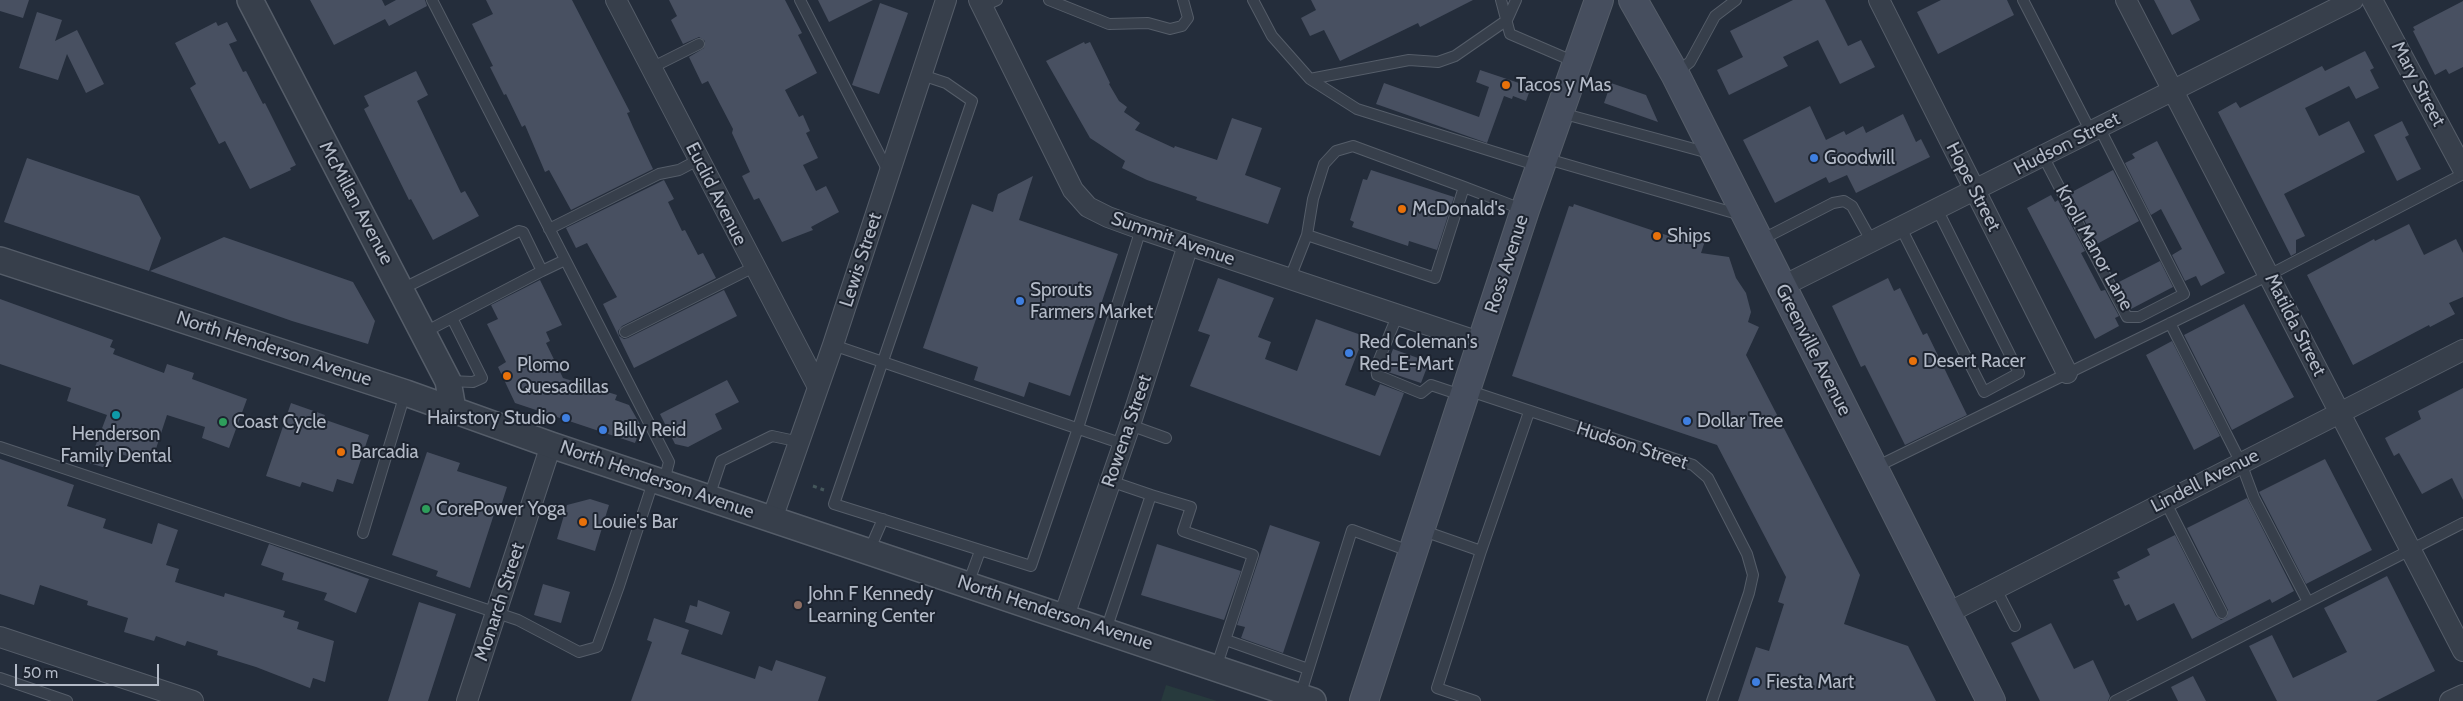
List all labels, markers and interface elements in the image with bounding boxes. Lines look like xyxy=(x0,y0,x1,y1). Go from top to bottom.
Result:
street label: Mary Street xyxy=(2386,38,2450,130)
place label: Tacos y Mas xyxy=(1516,74,1611,96)
marker: Tacos y Mas xyxy=(1500,79,1512,91)
street label: Hudson Street xyxy=(2010,108,2124,180)
street label: McMillan Avenue xyxy=(314,138,398,268)
street label: Euclid Avenue xyxy=(680,139,752,249)
street label: Hope Street xyxy=(1941,139,2005,235)
place label: Goodwill xyxy=(1824,147,1895,169)
marker: Goodwill xyxy=(1808,152,1820,164)
street label: Knoll Manor Lane xyxy=(2050,181,2138,315)
place label: McDonald's xyxy=(1412,198,1505,220)
marker: McDonald's xyxy=(1396,203,1408,215)
street label: Summit Avenue xyxy=(1108,207,1238,271)
street label: Lewis Street xyxy=(835,210,887,310)
street label: Ross Avenue xyxy=(1480,212,1534,316)
place label: Ships xyxy=(1667,225,1711,247)
marker: Ships xyxy=(1651,230,1663,242)
street label: Matilda Street xyxy=(2259,270,2331,380)
place label: Sprouts Farmers Market xyxy=(1030,279,1153,323)
street label: Greenville Avenue xyxy=(1770,280,1856,420)
marker: Sprouts Farmers Market xyxy=(1014,295,1026,307)
street label: North Henderson Avenue xyxy=(174,307,374,391)
place label: Red Coleman's Red-E-Mart xyxy=(1359,331,1478,375)
marker: Red Coleman's Red-E-Mart xyxy=(1343,347,1355,359)
place label: Desert Racer xyxy=(1923,350,2025,372)
place label: Plomo Quesadillas xyxy=(517,354,609,398)
marker: Desert Racer xyxy=(1907,355,1919,367)
marker: Plomo Quesadillas xyxy=(501,370,513,382)
street label: Rowena Street xyxy=(1097,372,1157,490)
place label: Hairstory Studio xyxy=(427,407,556,429)
marker: Henderson Family Dental xyxy=(110,409,122,421)
place label: Dollar Tree xyxy=(1697,410,1783,432)
place label: Coast Cycle xyxy=(233,411,326,433)
marker: Hairstory Studio xyxy=(560,412,572,424)
marker: Dollar Tree xyxy=(1681,415,1693,427)
marker: Coast Cycle xyxy=(217,416,229,428)
street label: Hudson Street xyxy=(1573,417,1691,475)
place label: Billy Reid xyxy=(613,419,686,441)
place label: Henderson Family Dental xyxy=(61,423,171,467)
marker: Billy Reid xyxy=(597,424,609,436)
street label: North Henderson Avenue xyxy=(557,436,757,524)
place label: Barcadia xyxy=(351,441,419,463)
street label: Lindell Avenue xyxy=(2147,444,2263,518)
marker: Barcadia xyxy=(335,446,347,458)
place label: CorePower Yoga xyxy=(436,498,566,520)
marker: CorePower Yoga xyxy=(420,503,432,515)
place label: Louie's Bar xyxy=(593,511,678,533)
marker: Louie's Bar xyxy=(577,516,589,528)
street label: Monarch Street xyxy=(470,540,530,664)
street label: North Henderson Avenue xyxy=(955,571,1155,655)
place label: John F Kennedy Learning Center xyxy=(808,583,935,627)
marker: John F Kennedy Learning Center xyxy=(792,599,804,611)
scale bar xyxy=(18,654,161,686)
text: 50 m xyxy=(23,664,58,682)
place label: Fiesta Mart xyxy=(1766,671,1854,693)
marker: Fiesta Mart xyxy=(1750,676,1762,688)

